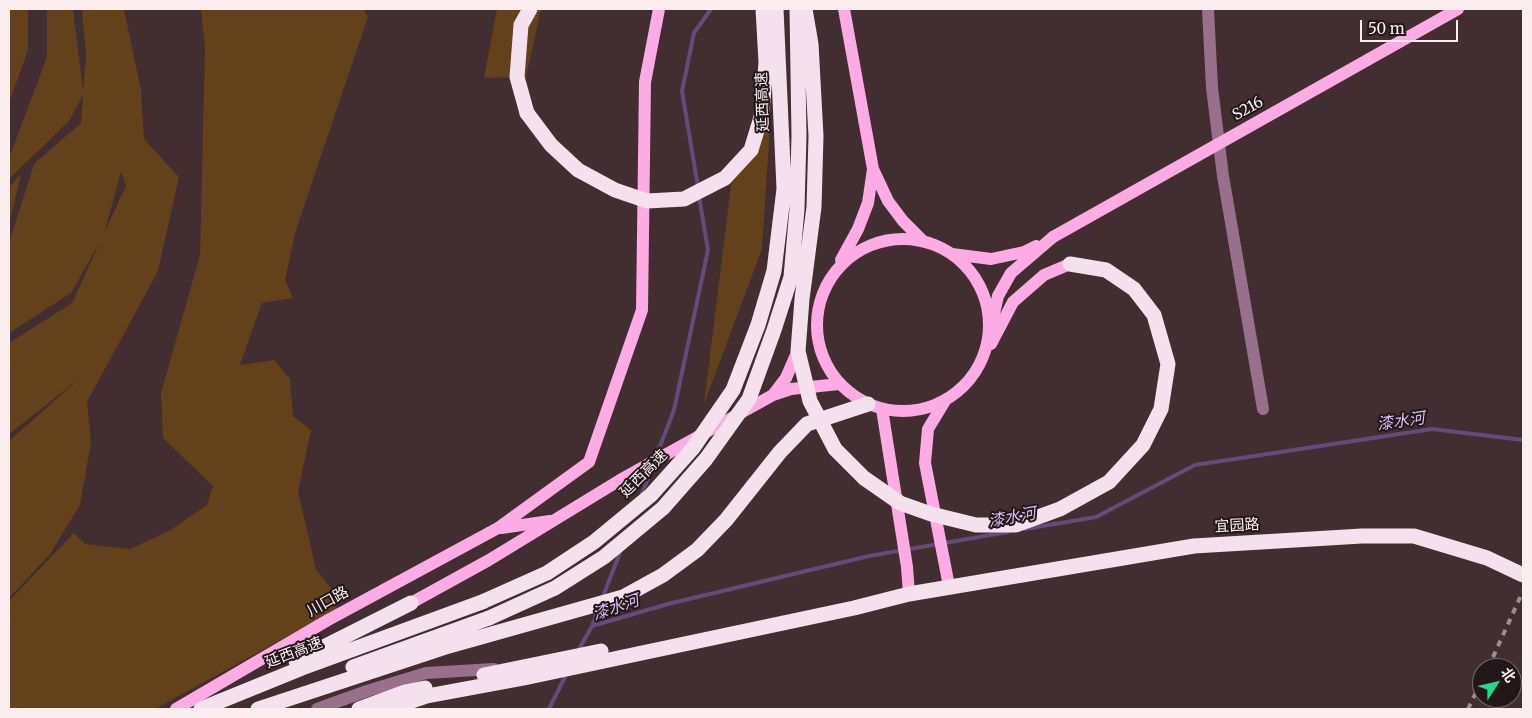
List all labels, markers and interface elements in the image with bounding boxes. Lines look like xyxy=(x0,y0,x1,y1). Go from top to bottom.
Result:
scale bar xyxy=(1362,10,1460,42)
text: 50 m xyxy=(1368,19,1405,38)
street label: 延西高速 xyxy=(753,72,773,132)
street label: S216 xyxy=(1229,93,1267,125)
water label: 漆水河 xyxy=(1376,409,1426,435)
street label: 延西高速 xyxy=(616,446,672,502)
water label: 漆水河 xyxy=(987,504,1037,532)
street label: 宜园路 xyxy=(1214,516,1260,536)
street label: 川口路 xyxy=(304,583,352,621)
water label: 漆水河 xyxy=(590,591,642,625)
street label: 延西高速 xyxy=(263,634,325,672)
north arrow xyxy=(1472,658,1522,708)
text: 北 xyxy=(1497,664,1520,686)

